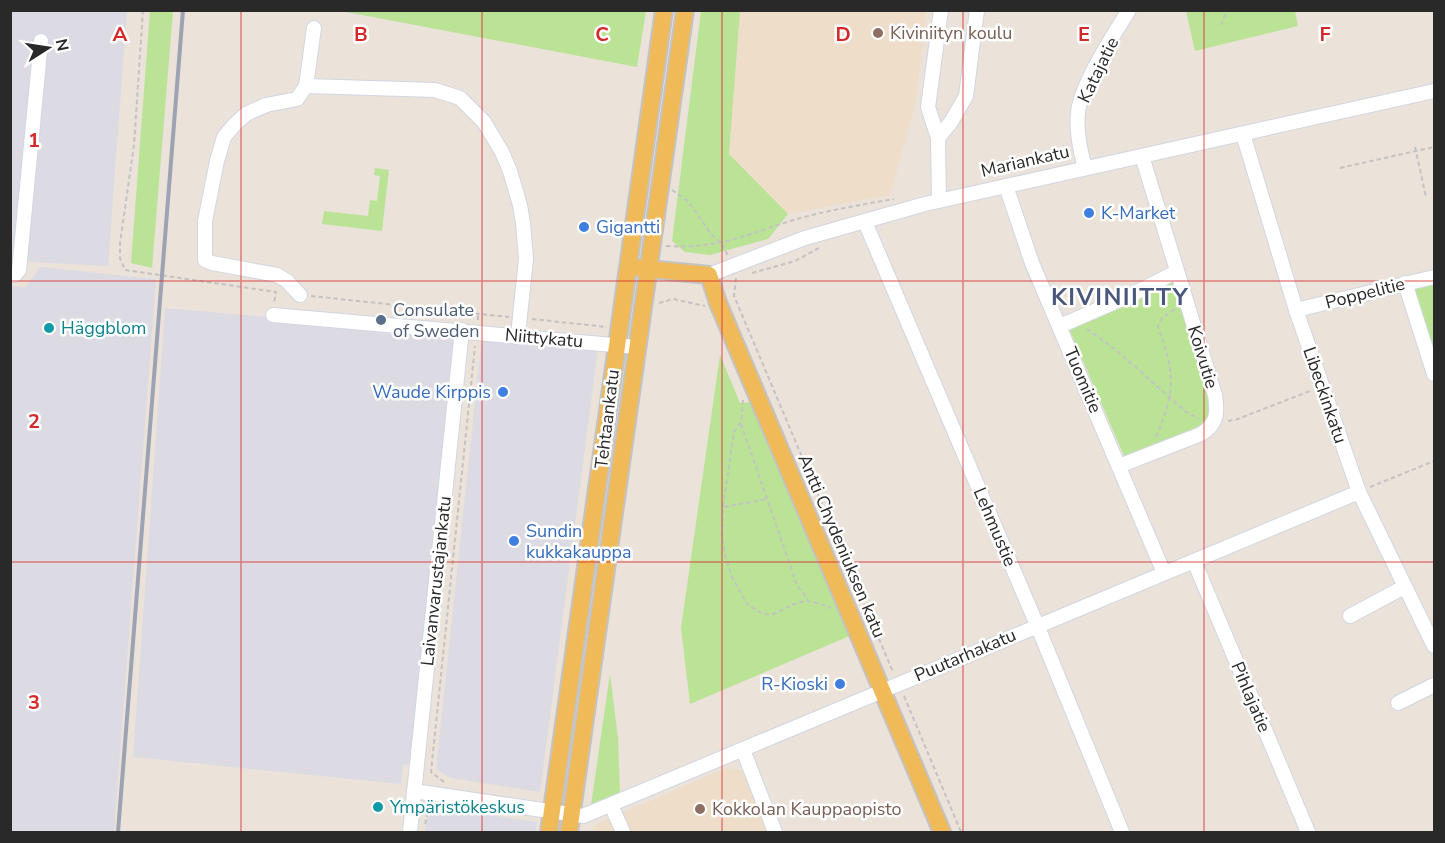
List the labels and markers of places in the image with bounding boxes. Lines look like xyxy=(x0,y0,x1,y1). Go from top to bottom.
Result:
place label: Kiviniityn koulu xyxy=(890,21,1012,45)
marker: Kiviniityn koulu xyxy=(871,26,885,40)
place label: K-Market xyxy=(1101,201,1176,225)
marker: K-Market xyxy=(1082,206,1096,220)
place label: Gigantti xyxy=(596,215,660,239)
marker: Gigantti xyxy=(577,220,591,234)
place label: Consulate of Sweden xyxy=(393,298,479,343)
marker: Consulate of Sweden xyxy=(374,313,388,327)
place label: Häggblom xyxy=(61,316,146,340)
marker: Häggblom xyxy=(42,321,56,335)
place label: Waude Kirppis xyxy=(372,380,491,404)
marker: Waude Kirppis xyxy=(496,385,510,399)
place label: Sundin kukkakauppa xyxy=(526,519,632,564)
marker: Sundin kukkakauppa xyxy=(507,534,521,548)
place label: R-Kioski xyxy=(761,672,828,696)
marker: R-Kioski xyxy=(833,677,847,691)
place label: Ympäristökeskus xyxy=(389,795,525,819)
place label: Kokkolan Kauppaopisto xyxy=(712,797,901,821)
marker: Ympäristökeskus xyxy=(371,800,385,814)
marker: Kokkolan Kauppaopisto xyxy=(693,802,707,816)

